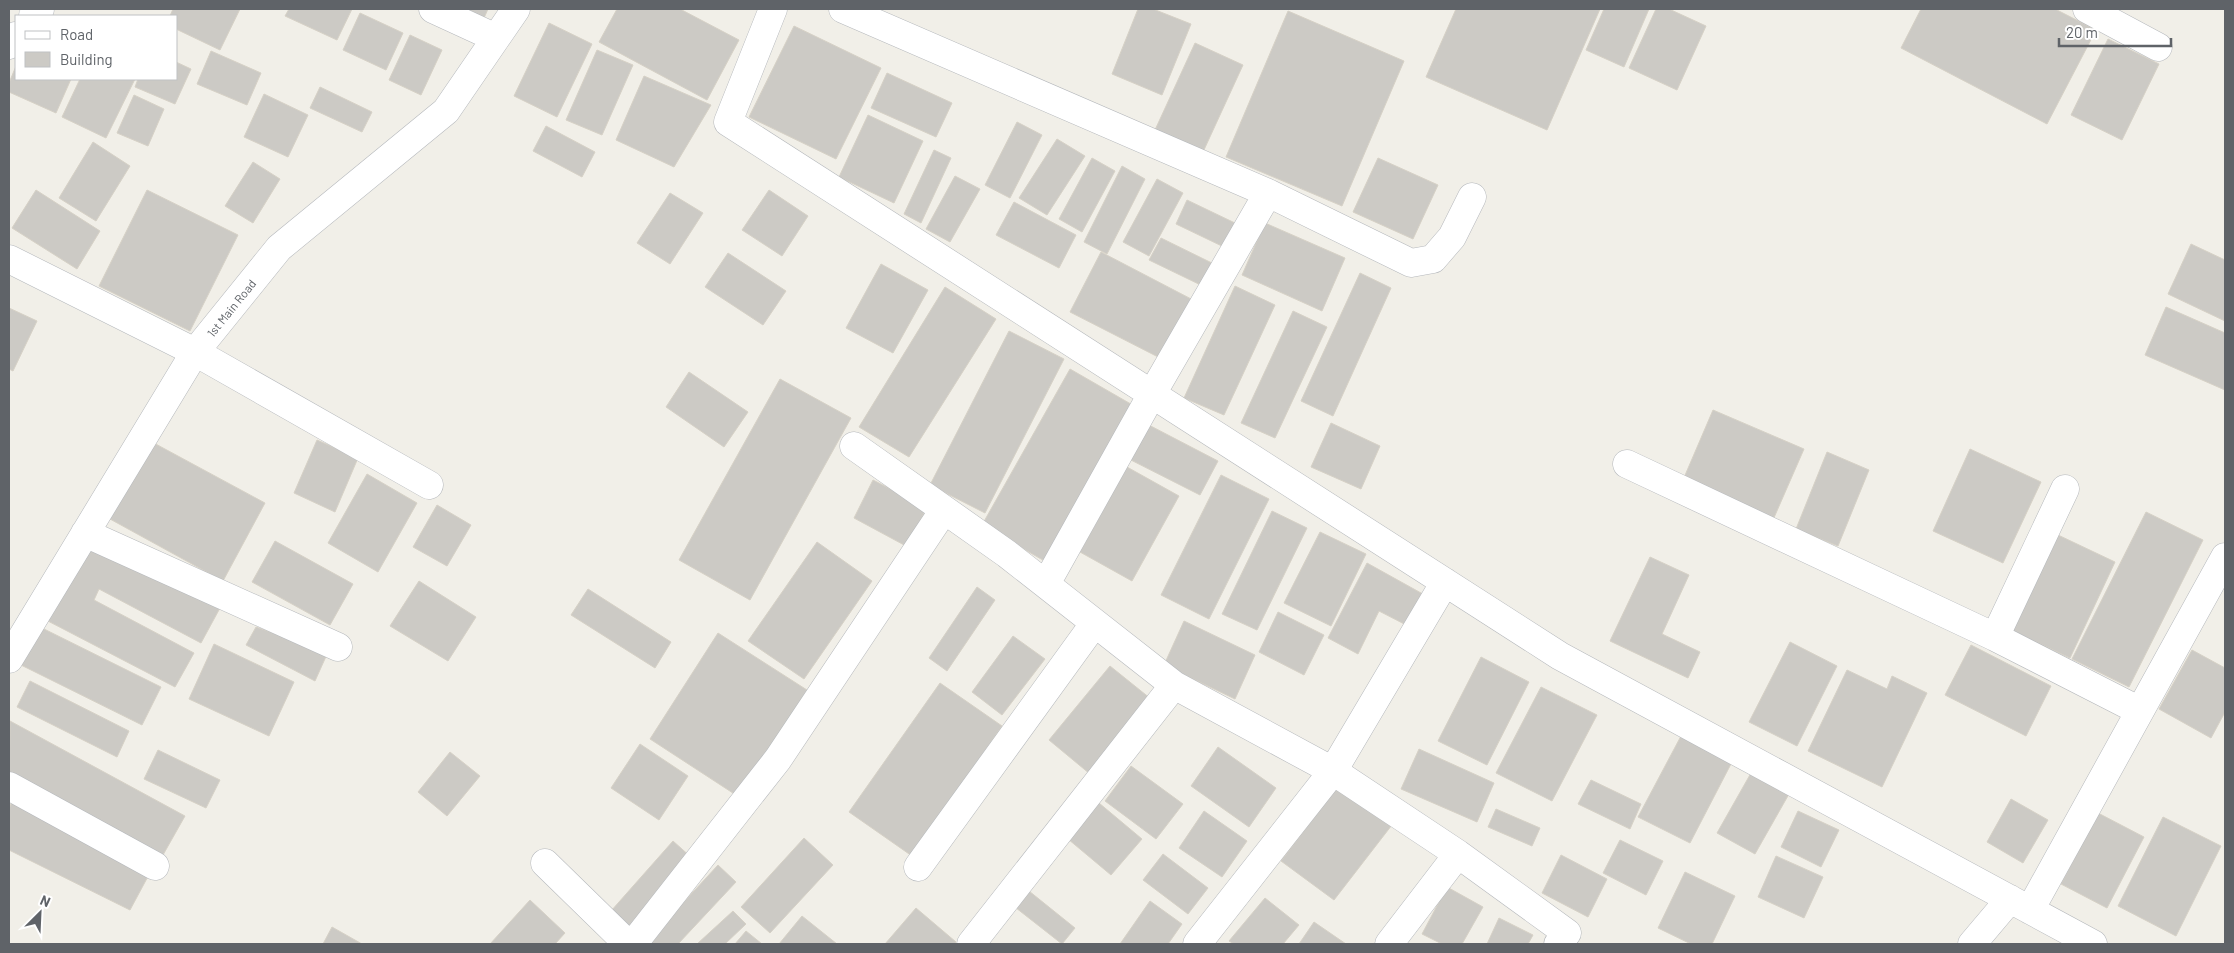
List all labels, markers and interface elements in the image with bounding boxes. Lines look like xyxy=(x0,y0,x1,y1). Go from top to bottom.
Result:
legend xyxy=(15,15,178,80)
scale bar xyxy=(2059,15,2172,47)
text: 20 m xyxy=(2066,23,2098,41)
text: Road xyxy=(60,25,93,43)
text: Building xyxy=(60,50,113,68)
street label: 1st Main Road xyxy=(204,276,258,340)
north arrow xyxy=(15,888,65,938)
text: N xyxy=(38,891,53,910)

